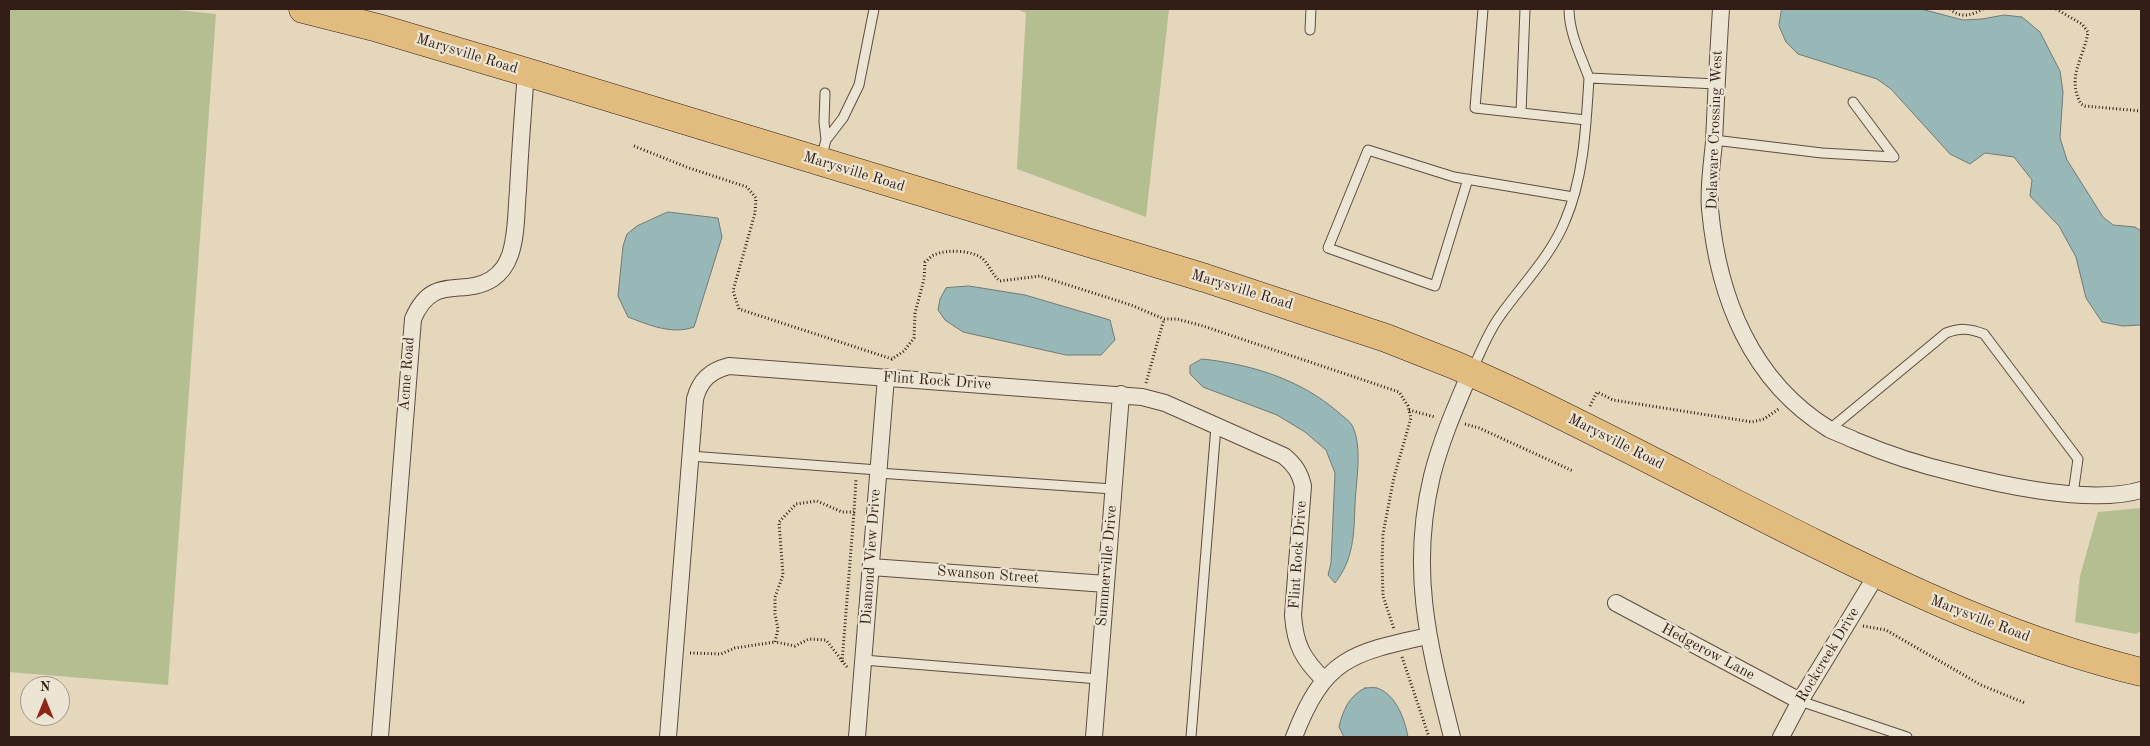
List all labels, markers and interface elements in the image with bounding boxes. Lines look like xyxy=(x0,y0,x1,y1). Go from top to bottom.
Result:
street label: Marysville Road xyxy=(414,30,520,78)
street label: Delaware Crossing West xyxy=(1703,50,1727,210)
street label: Marysville Road xyxy=(801,148,907,196)
street label: Marysville Road xyxy=(1189,266,1295,314)
street label: Acme Road xyxy=(395,336,419,412)
street label: Flint Rock Drive xyxy=(882,368,992,394)
street label: Marysville Road xyxy=(1565,410,1667,474)
street label: Diamond View Drive xyxy=(857,488,885,626)
street label: Flint Rock Drive xyxy=(1285,500,1311,610)
street label: Summerville Drive xyxy=(1093,505,1121,627)
street label: Swanson Street xyxy=(937,562,1039,588)
street label: Marysville Road xyxy=(1928,592,2032,646)
street label: Rockcreek Drive xyxy=(1793,604,1863,706)
street label: Hedgerow Lane xyxy=(1658,620,1758,684)
north arrow xyxy=(20,676,70,726)
text: N xyxy=(40,680,50,694)

